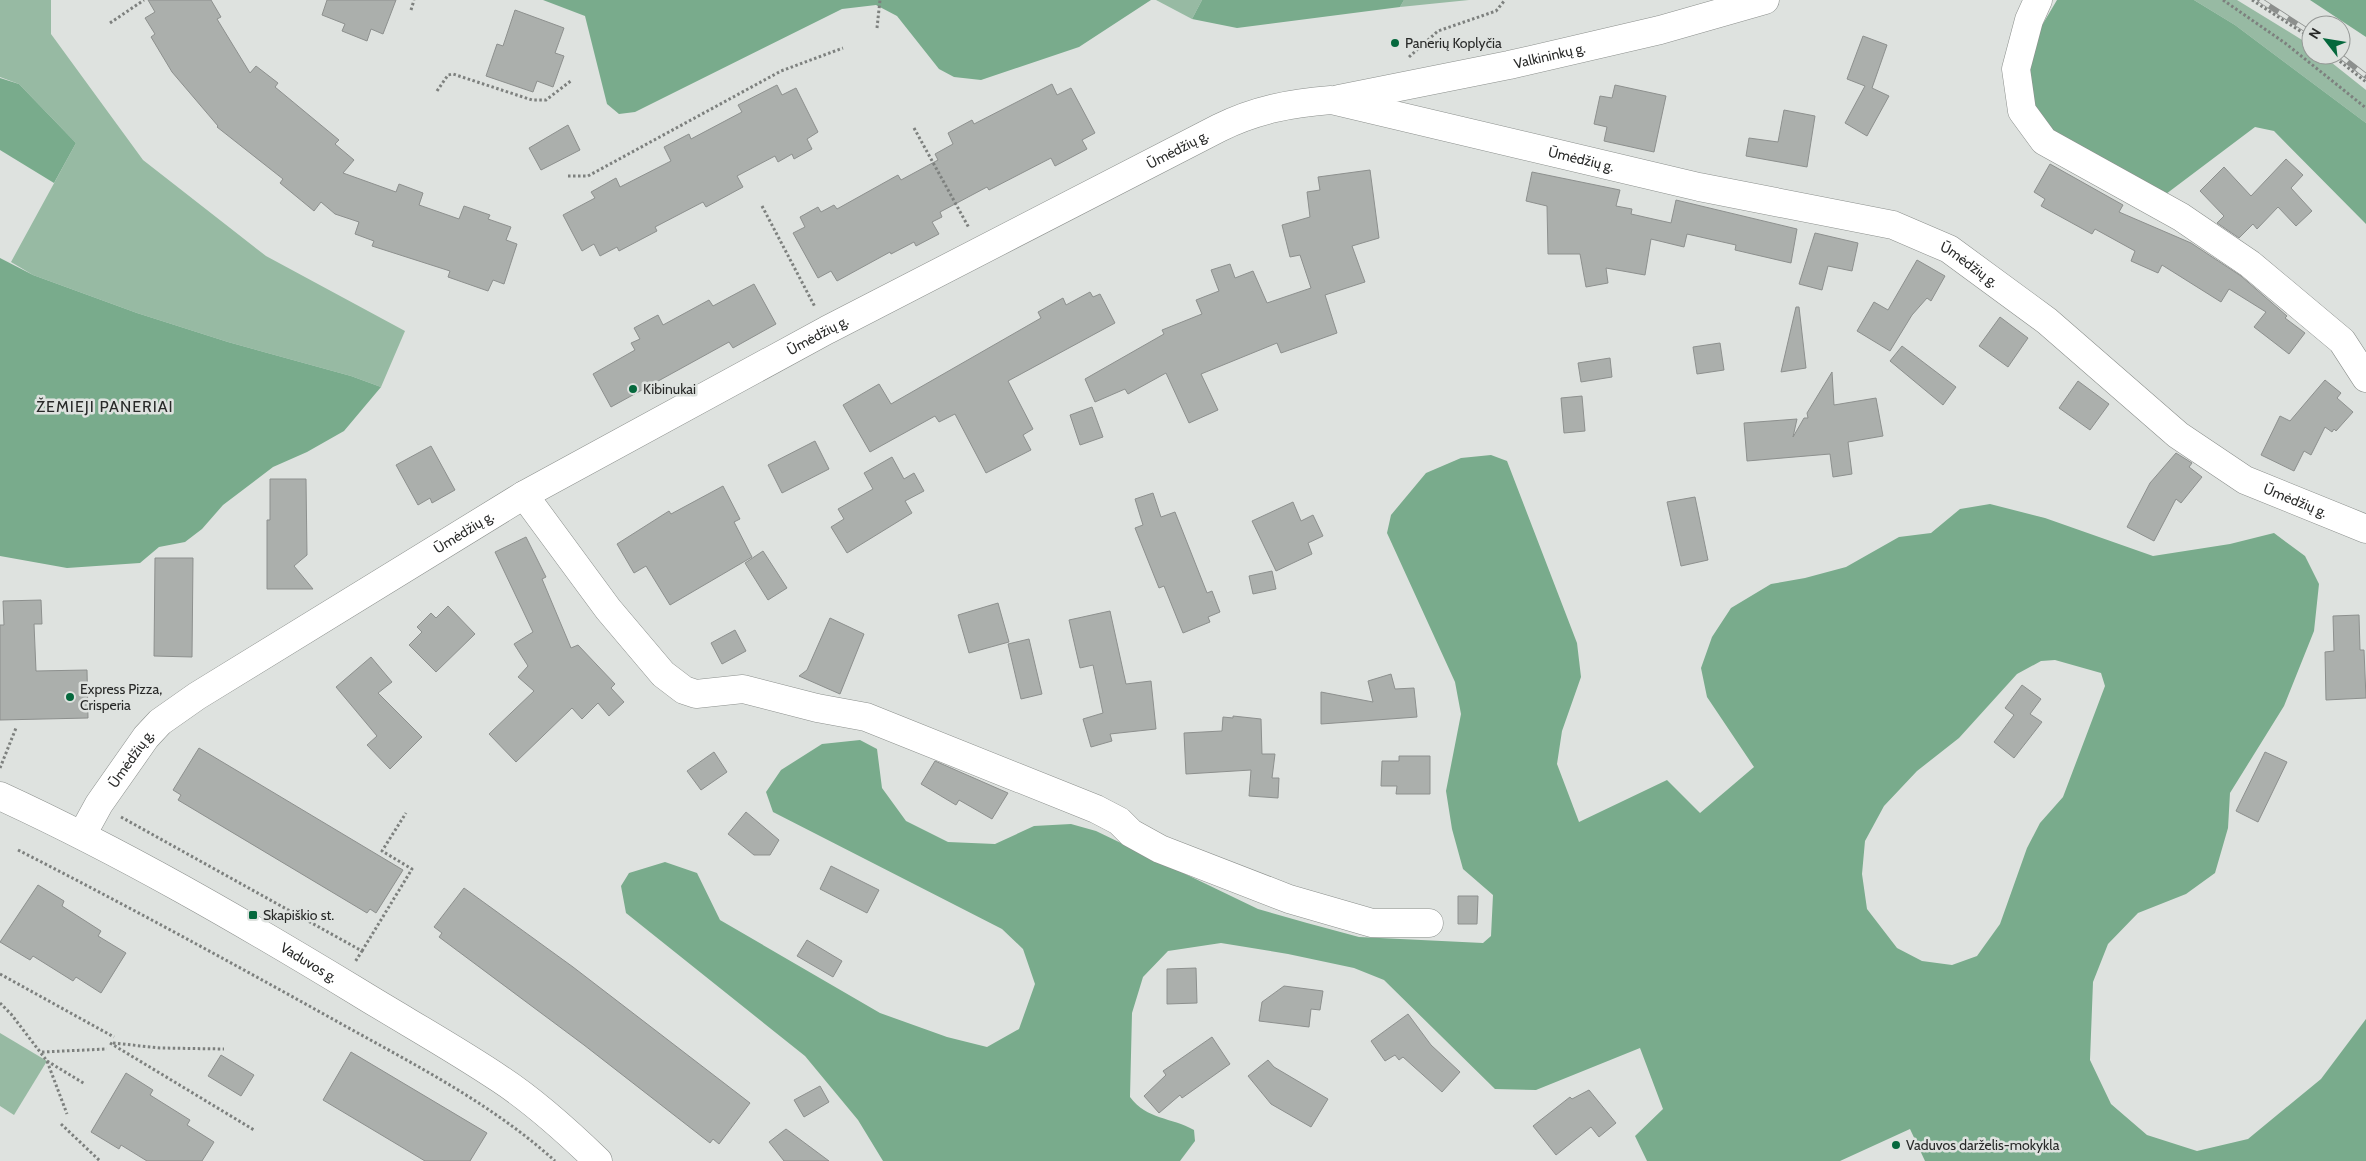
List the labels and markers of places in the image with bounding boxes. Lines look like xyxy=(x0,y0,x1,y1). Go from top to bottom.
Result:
place label: Panerių Koplyčia xyxy=(1405,34,1502,52)
marker: Panerių Koplyčia xyxy=(1389,37,1401,49)
place label: Kibinukai xyxy=(643,380,696,398)
marker: Kibinukai xyxy=(627,383,639,395)
place label: Express Pizza, Crisperia xyxy=(80,680,162,714)
marker: Express Pizza, Crisperia xyxy=(64,691,76,703)
place label: Skapiškio st. xyxy=(263,906,334,924)
marker: Skapiškio st. xyxy=(247,909,259,921)
place label: Vaduvos darželis-mokykla xyxy=(1906,1136,2060,1154)
marker: Vaduvos darželis-mokykla xyxy=(1890,1139,1902,1151)

